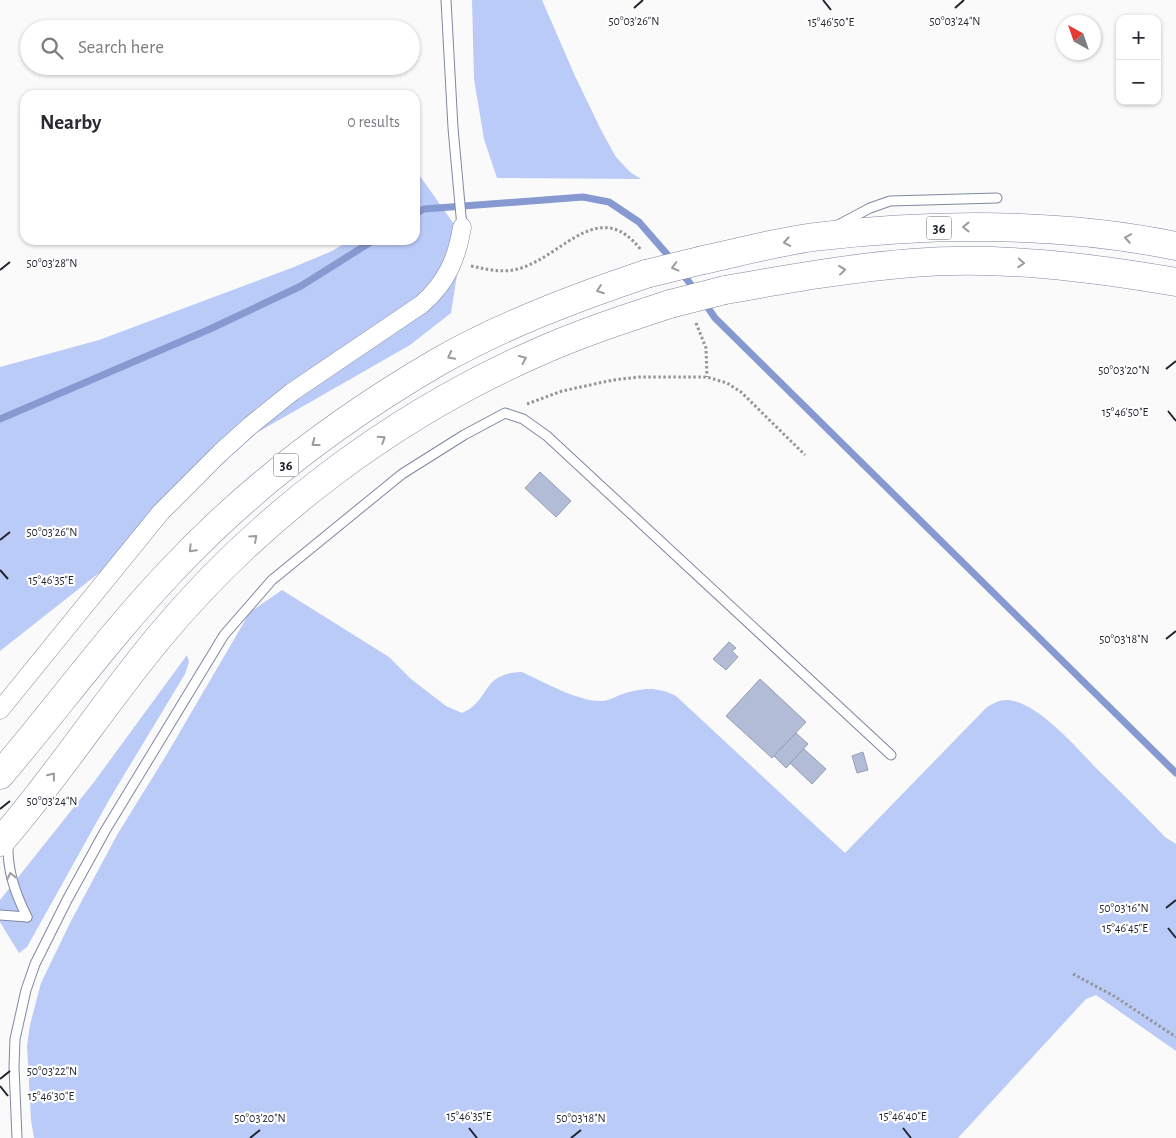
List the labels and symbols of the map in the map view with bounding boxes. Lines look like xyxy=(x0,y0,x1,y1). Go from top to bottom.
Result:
text: 50°03'26"N xyxy=(609,15,659,27)
text: 50°03'24"N xyxy=(930,15,980,27)
north arrow xyxy=(1056,15,1101,60)
text: 15°46'50"E xyxy=(808,16,854,28)
road number: 36 xyxy=(926,217,952,240)
one-way arrow xyxy=(962,222,970,232)
one-way arrow xyxy=(1124,234,1132,244)
one-way arrow xyxy=(782,237,791,247)
text: 50°03'28"N xyxy=(27,257,77,269)
one-way arrow xyxy=(1018,257,1026,268)
one-way arrow xyxy=(670,261,679,272)
one-way arrow xyxy=(838,265,846,276)
one-way arrow xyxy=(596,284,605,294)
one-way arrow xyxy=(448,350,457,360)
one-way arrow xyxy=(518,355,527,365)
text: 50°03'20"N xyxy=(1098,364,1150,376)
text: 15°46'50"E xyxy=(1102,406,1148,418)
one-way arrow xyxy=(377,435,386,445)
one-way arrow xyxy=(311,437,321,446)
road number: 36 xyxy=(274,454,298,476)
text: 50°03'26"N xyxy=(27,526,77,538)
one-way arrow xyxy=(248,535,257,544)
one-way arrow xyxy=(189,544,198,553)
text: 15°46'35"E xyxy=(28,574,74,586)
text: 50°03'18"N xyxy=(1099,633,1149,645)
one-way arrow xyxy=(46,773,55,782)
text: 50°03'24"N xyxy=(27,795,77,807)
one-way arrow xyxy=(6,872,17,880)
text: 50°03'16"N xyxy=(1099,902,1149,914)
text: 15°46'45"E xyxy=(1102,922,1148,934)
text: 50°03'22"N xyxy=(27,1065,77,1077)
text: 15°46'30"E xyxy=(28,1090,74,1102)
text: 15°46'35"E xyxy=(446,1110,492,1122)
text: 15°46'40"E xyxy=(879,1110,927,1122)
text: 50°03'20"N xyxy=(234,1112,286,1124)
text: 50°03'18"N xyxy=(556,1112,606,1124)

